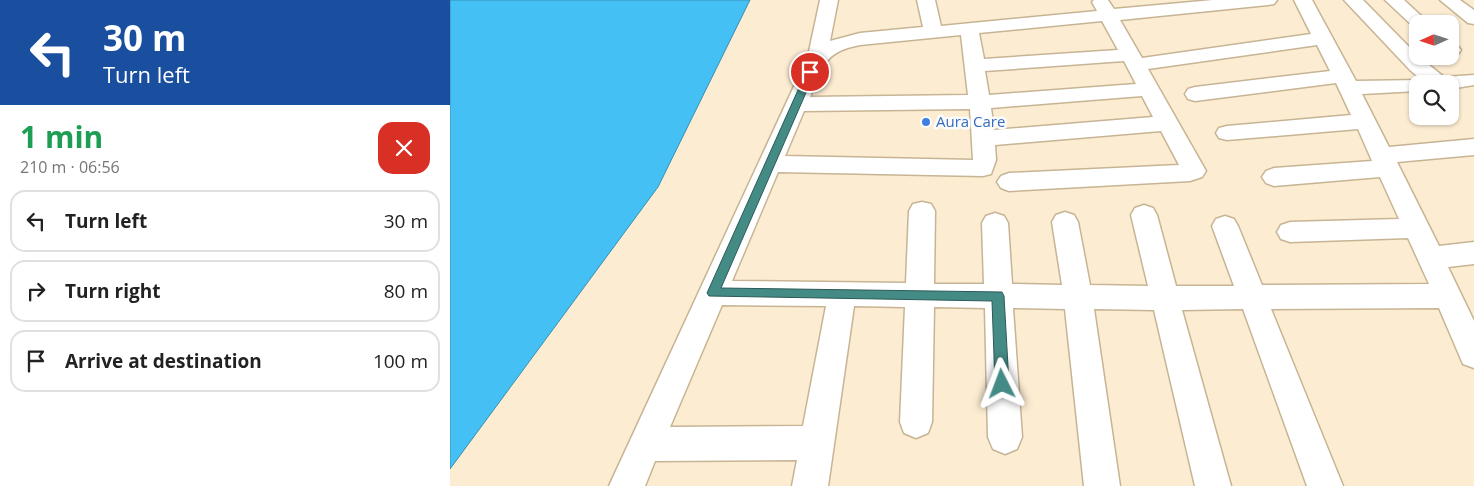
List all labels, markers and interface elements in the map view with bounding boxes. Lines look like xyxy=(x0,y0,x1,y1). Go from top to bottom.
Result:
text: 30 m xyxy=(103,14,186,61)
north arrow xyxy=(1409,15,1459,65)
map controls xyxy=(1409,15,1459,125)
icon: left xyxy=(20,20,85,85)
pin xyxy=(789,51,831,93)
icon: arrive xyxy=(796,58,824,86)
text: Turn left xyxy=(103,59,190,89)
button: search xyxy=(1409,75,1459,125)
place label: Aura Care xyxy=(936,111,1005,131)
text: 1 min xyxy=(20,116,103,157)
marker: Aura Care xyxy=(920,116,932,128)
button: close xyxy=(378,122,430,174)
text: 210 m · 06:56 xyxy=(20,156,120,178)
icon: left xyxy=(22,207,50,235)
text: Turn left xyxy=(65,208,147,234)
text: 30 m xyxy=(384,208,428,234)
icon: right xyxy=(22,277,50,305)
text: Turn right xyxy=(65,278,160,304)
text: 80 m xyxy=(384,278,428,304)
icon: arrive xyxy=(22,347,50,375)
text: Arrive at destination xyxy=(65,348,262,374)
text: 100 m xyxy=(373,348,428,374)
position arrow xyxy=(975,357,1027,409)

